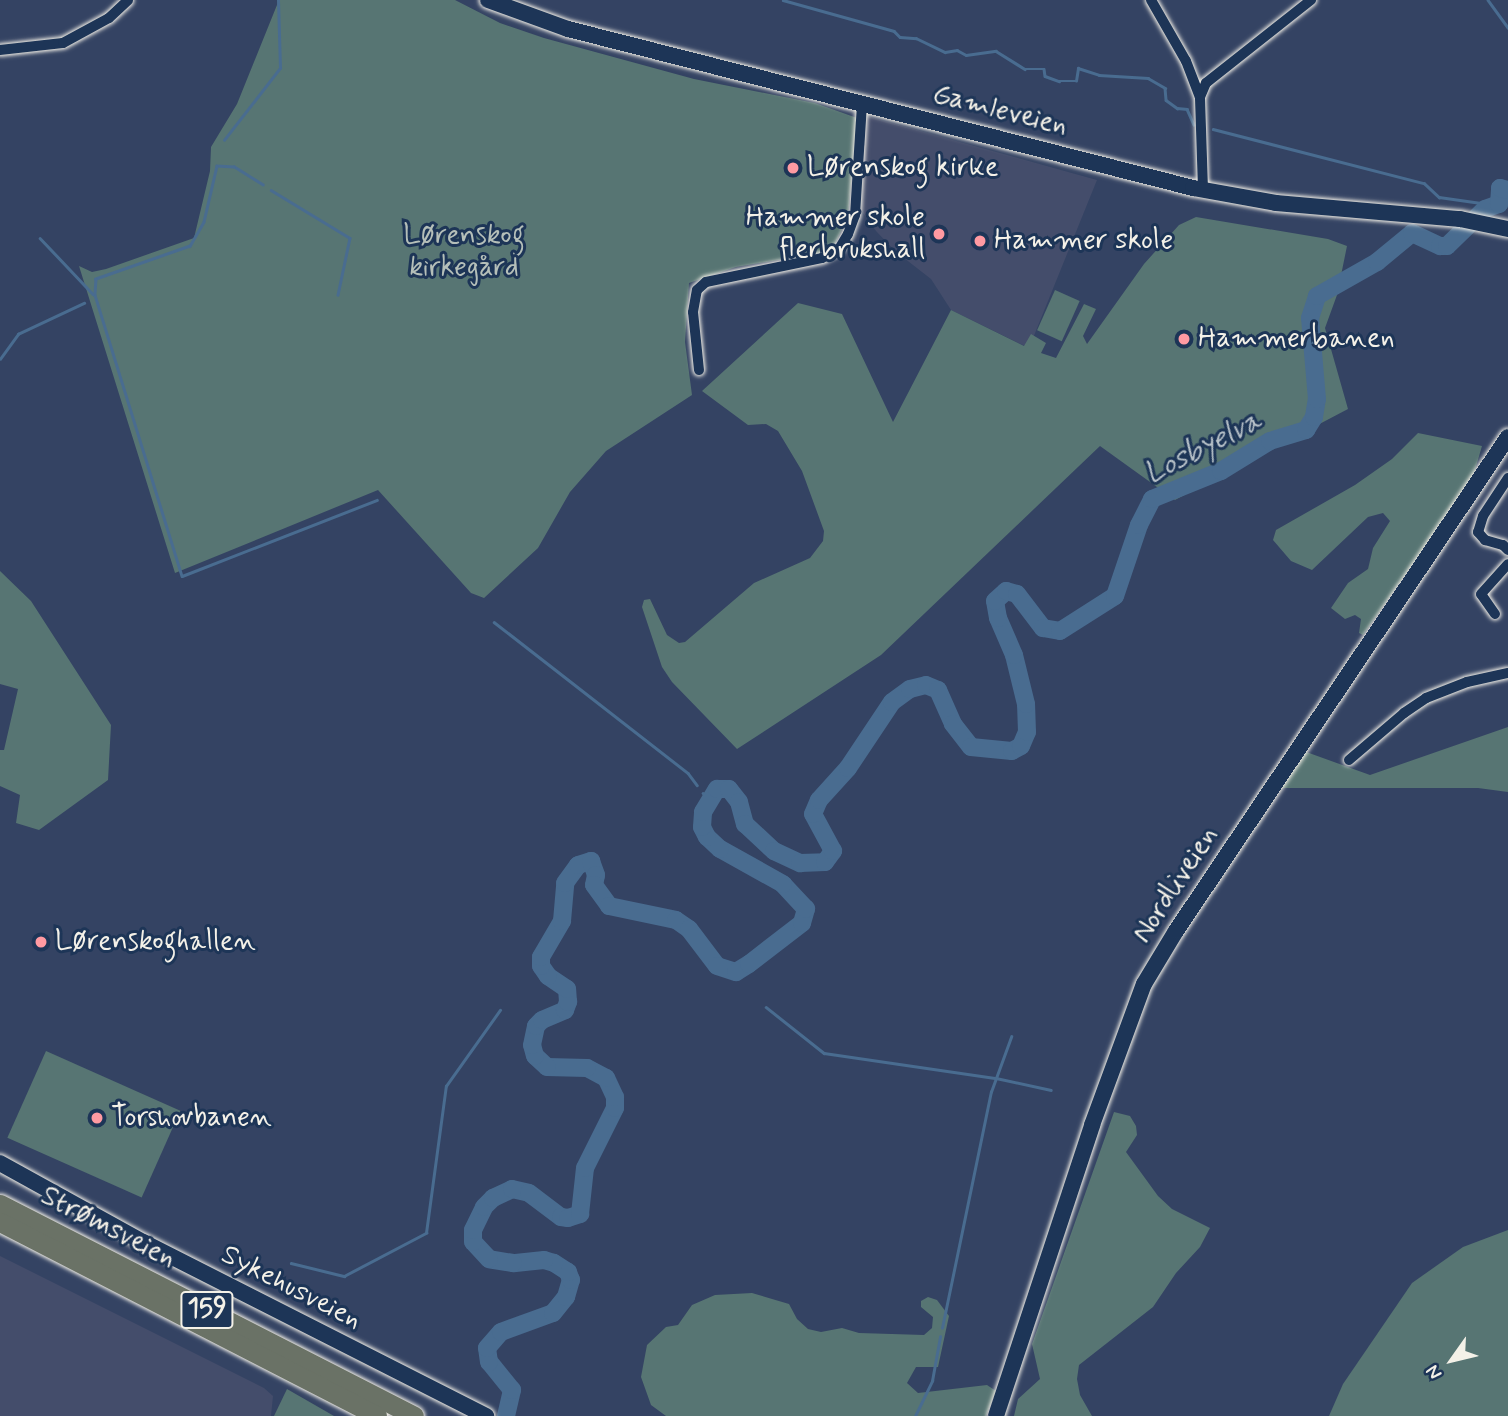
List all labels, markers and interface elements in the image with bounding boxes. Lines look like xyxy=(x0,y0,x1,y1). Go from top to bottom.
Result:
street label: Gamleveien xyxy=(929,78,1071,144)
place label: Lørenskog kirke xyxy=(807,151,994,185)
marker: Lørenskog kirke xyxy=(785,160,801,176)
place label: Hammer skole flerbrukshall xyxy=(745,201,925,267)
park label: Lørenskog kirkegård xyxy=(403,219,525,285)
place label: Hammer skole xyxy=(994,224,1174,258)
marker: Hammer skole flerbrukshall xyxy=(931,226,947,242)
marker: Hammer skole xyxy=(972,233,988,249)
place label: Hammerbanen xyxy=(1198,322,1395,356)
marker: Hammerbanen xyxy=(1176,331,1192,347)
water label: Losbyelva xyxy=(1138,403,1268,493)
street label: Nordliveien xyxy=(1126,821,1226,949)
place label: Lørenskoghallen xyxy=(55,925,256,959)
marker: Lørenskoghallen xyxy=(33,934,49,950)
place label: Torshovbanen xyxy=(111,1101,272,1135)
marker: Torshovbanen xyxy=(89,1110,105,1126)
street label: Strømsveien xyxy=(35,1180,181,1276)
street label: Sykehusveien xyxy=(215,1238,367,1338)
road number: 159 xyxy=(179,1288,235,1332)
north arrow xyxy=(1417,1325,1487,1395)
text: N xyxy=(1420,1360,1448,1384)

